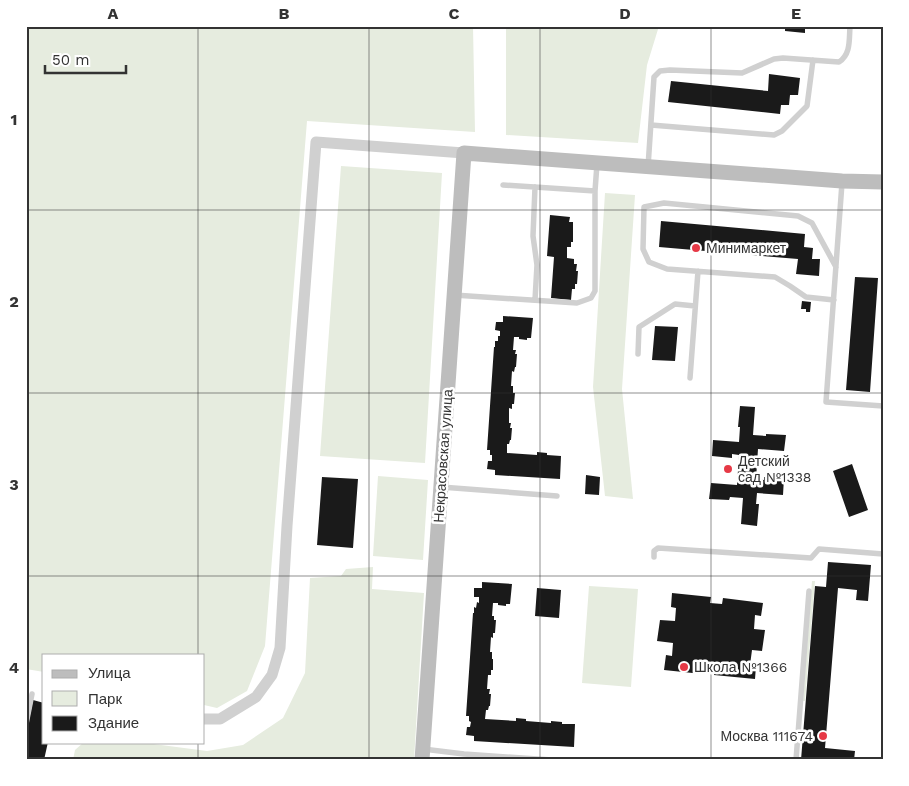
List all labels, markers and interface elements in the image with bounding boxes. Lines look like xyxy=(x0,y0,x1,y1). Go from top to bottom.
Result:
text: A xyxy=(108,4,119,23)
text: B xyxy=(279,4,290,23)
text: C xyxy=(449,4,460,23)
text: D xyxy=(619,4,631,23)
text: E xyxy=(791,4,801,23)
scale bar xyxy=(45,42,126,74)
text: 50 m xyxy=(52,51,89,69)
text: 1 xyxy=(11,110,17,129)
place label: Минимаркет xyxy=(706,240,787,256)
marker: Минимаркет xyxy=(690,242,702,254)
text: 2 xyxy=(9,292,19,311)
street label: Некрасовская улица xyxy=(430,388,456,523)
place label: Детский сад №1338 xyxy=(738,453,811,485)
marker: Детский сад №1338 xyxy=(722,463,734,475)
text: 3 xyxy=(9,475,19,494)
legend xyxy=(42,654,205,744)
text: 4 xyxy=(9,658,19,677)
place label: Школа №1366 xyxy=(694,659,787,675)
marker: Школа №1366 xyxy=(678,661,690,673)
text: Улица xyxy=(88,664,131,682)
text: Парк xyxy=(88,690,122,708)
text: Здание xyxy=(88,714,139,732)
place label: Москва 111674 xyxy=(720,728,813,744)
marker: Москва 111674 xyxy=(817,730,829,742)

